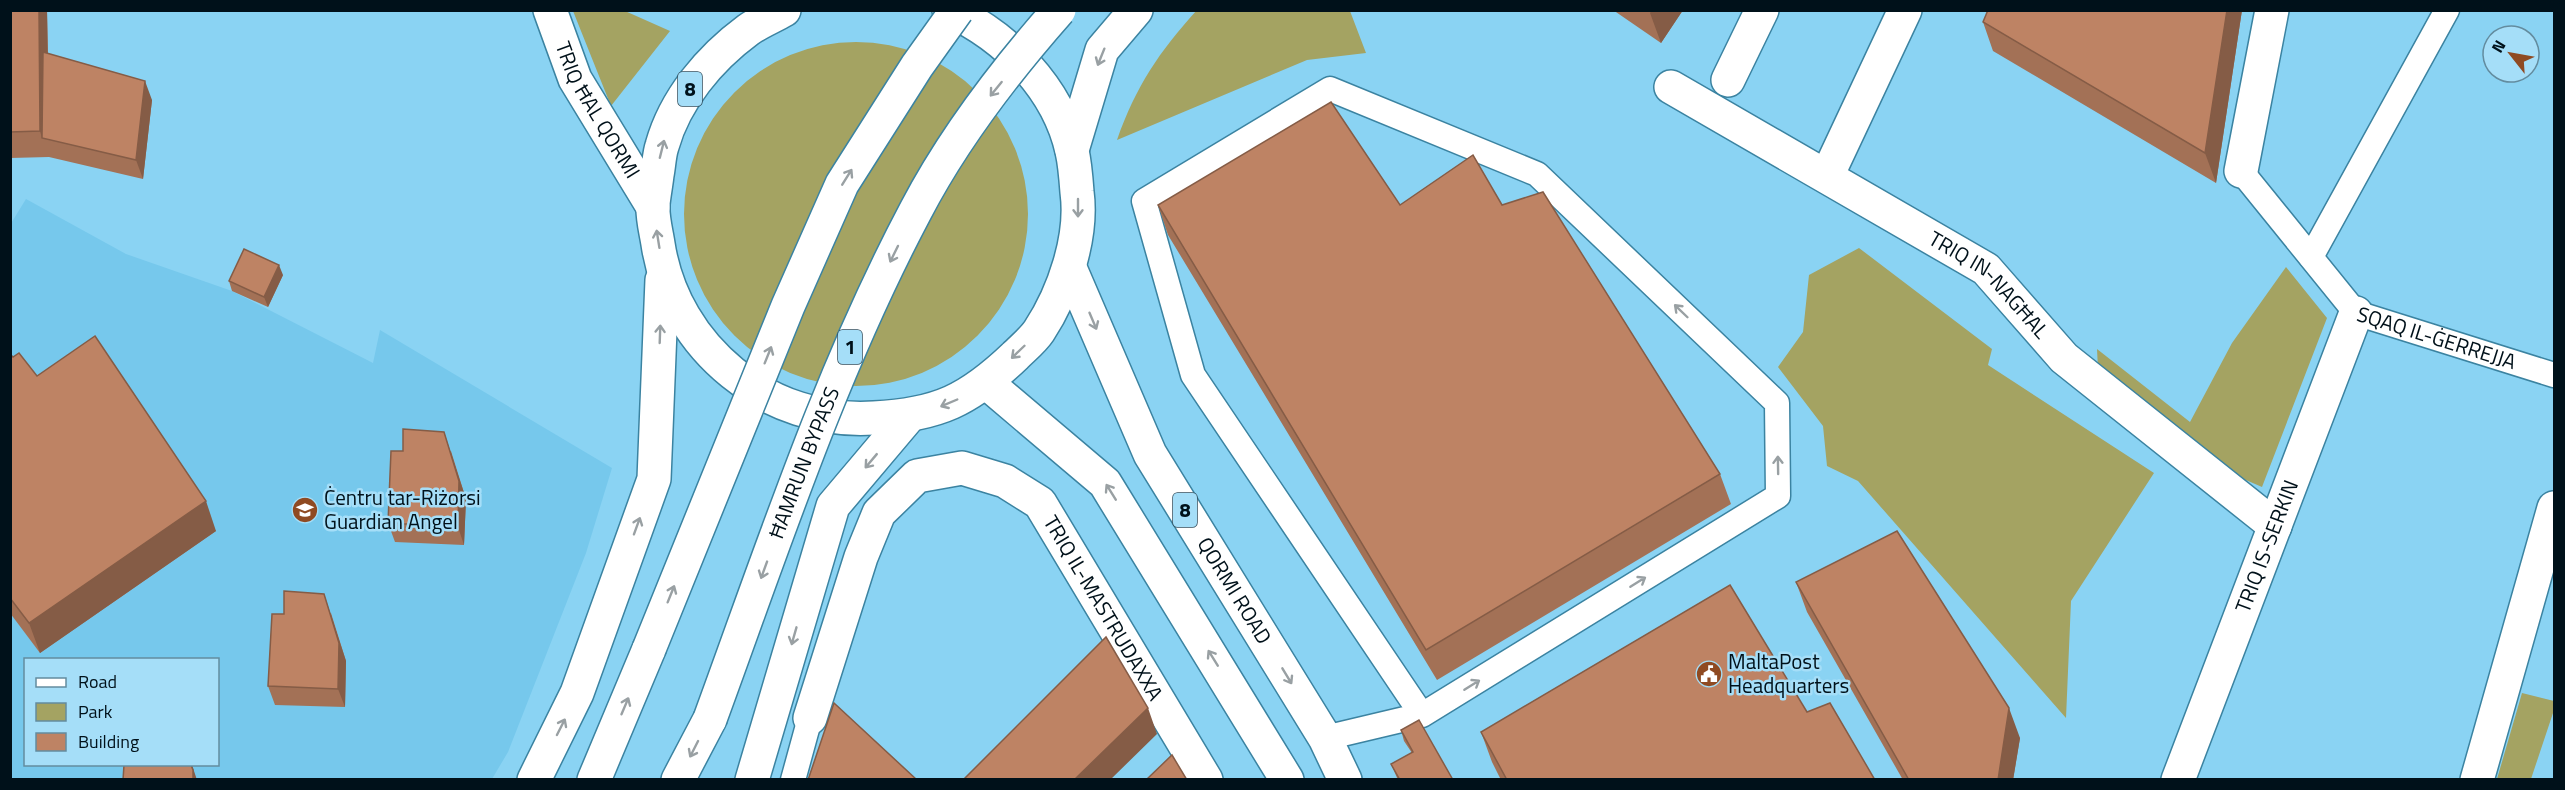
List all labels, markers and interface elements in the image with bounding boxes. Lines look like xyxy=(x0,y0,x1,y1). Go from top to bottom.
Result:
north arrow xyxy=(2481,24,2541,84)
text: N xyxy=(2485,35,2511,57)
street label: TRIQ ĦAL QORMI xyxy=(548,37,649,184)
one-way arrow xyxy=(1095,47,1106,65)
road number: 8 xyxy=(678,72,702,106)
one-way arrow xyxy=(990,81,1003,97)
one-way arrow xyxy=(657,140,668,159)
one-way arrow xyxy=(841,169,853,186)
one-way arrow xyxy=(1072,197,1084,217)
street label: TRIQ IN-NAGĦAL xyxy=(1923,222,2057,345)
one-way arrow xyxy=(652,230,663,249)
one-way arrow xyxy=(888,245,899,263)
street label: SQAQ IL-ĠERREJJA xyxy=(2353,297,2521,377)
one-way arrow xyxy=(1674,304,1689,319)
one-way arrow xyxy=(1088,312,1100,330)
one-way arrow xyxy=(654,324,666,344)
road number: 1 xyxy=(838,330,862,364)
one-way arrow xyxy=(1011,345,1026,359)
one-way arrow xyxy=(763,346,774,365)
street label: ĦAMRUN BYPASS xyxy=(760,382,847,543)
one-way arrow xyxy=(941,398,959,409)
one-way arrow xyxy=(864,453,878,468)
one-way arrow xyxy=(1772,456,1784,476)
street label: TRIQ IS-SERKIN xyxy=(2226,475,2306,617)
place label: Ċentru tar-Riżorsi Guardian Angel xyxy=(324,481,481,537)
one-way arrow xyxy=(1104,484,1116,501)
road number: 8 xyxy=(1173,493,1197,527)
school or university icon: Ċentru tar-Riżorsi Guardian Angel xyxy=(290,495,320,525)
street label: TRIQ IL-MASTRUDAXXA xyxy=(1036,509,1172,707)
one-way arrow xyxy=(633,517,644,535)
street label: QORMI ROAD xyxy=(1190,530,1280,650)
one-way arrow xyxy=(758,561,769,579)
one-way arrow xyxy=(1629,576,1646,588)
one-way arrow xyxy=(666,586,677,604)
one-way arrow xyxy=(788,626,799,645)
place label: MaltaPost Headquarters xyxy=(1728,645,1849,701)
one-way arrow xyxy=(1206,650,1218,667)
legend xyxy=(24,658,219,766)
public building icon: MaltaPost Headquarters xyxy=(1694,659,1724,689)
one-way arrow xyxy=(1281,667,1293,684)
text: Road xyxy=(78,668,117,695)
one-way arrow xyxy=(1463,678,1480,690)
text: Park xyxy=(78,698,113,725)
one-way arrow xyxy=(620,698,631,716)
one-way arrow xyxy=(555,719,567,737)
text: Building xyxy=(78,728,139,755)
one-way arrow xyxy=(688,740,699,758)

